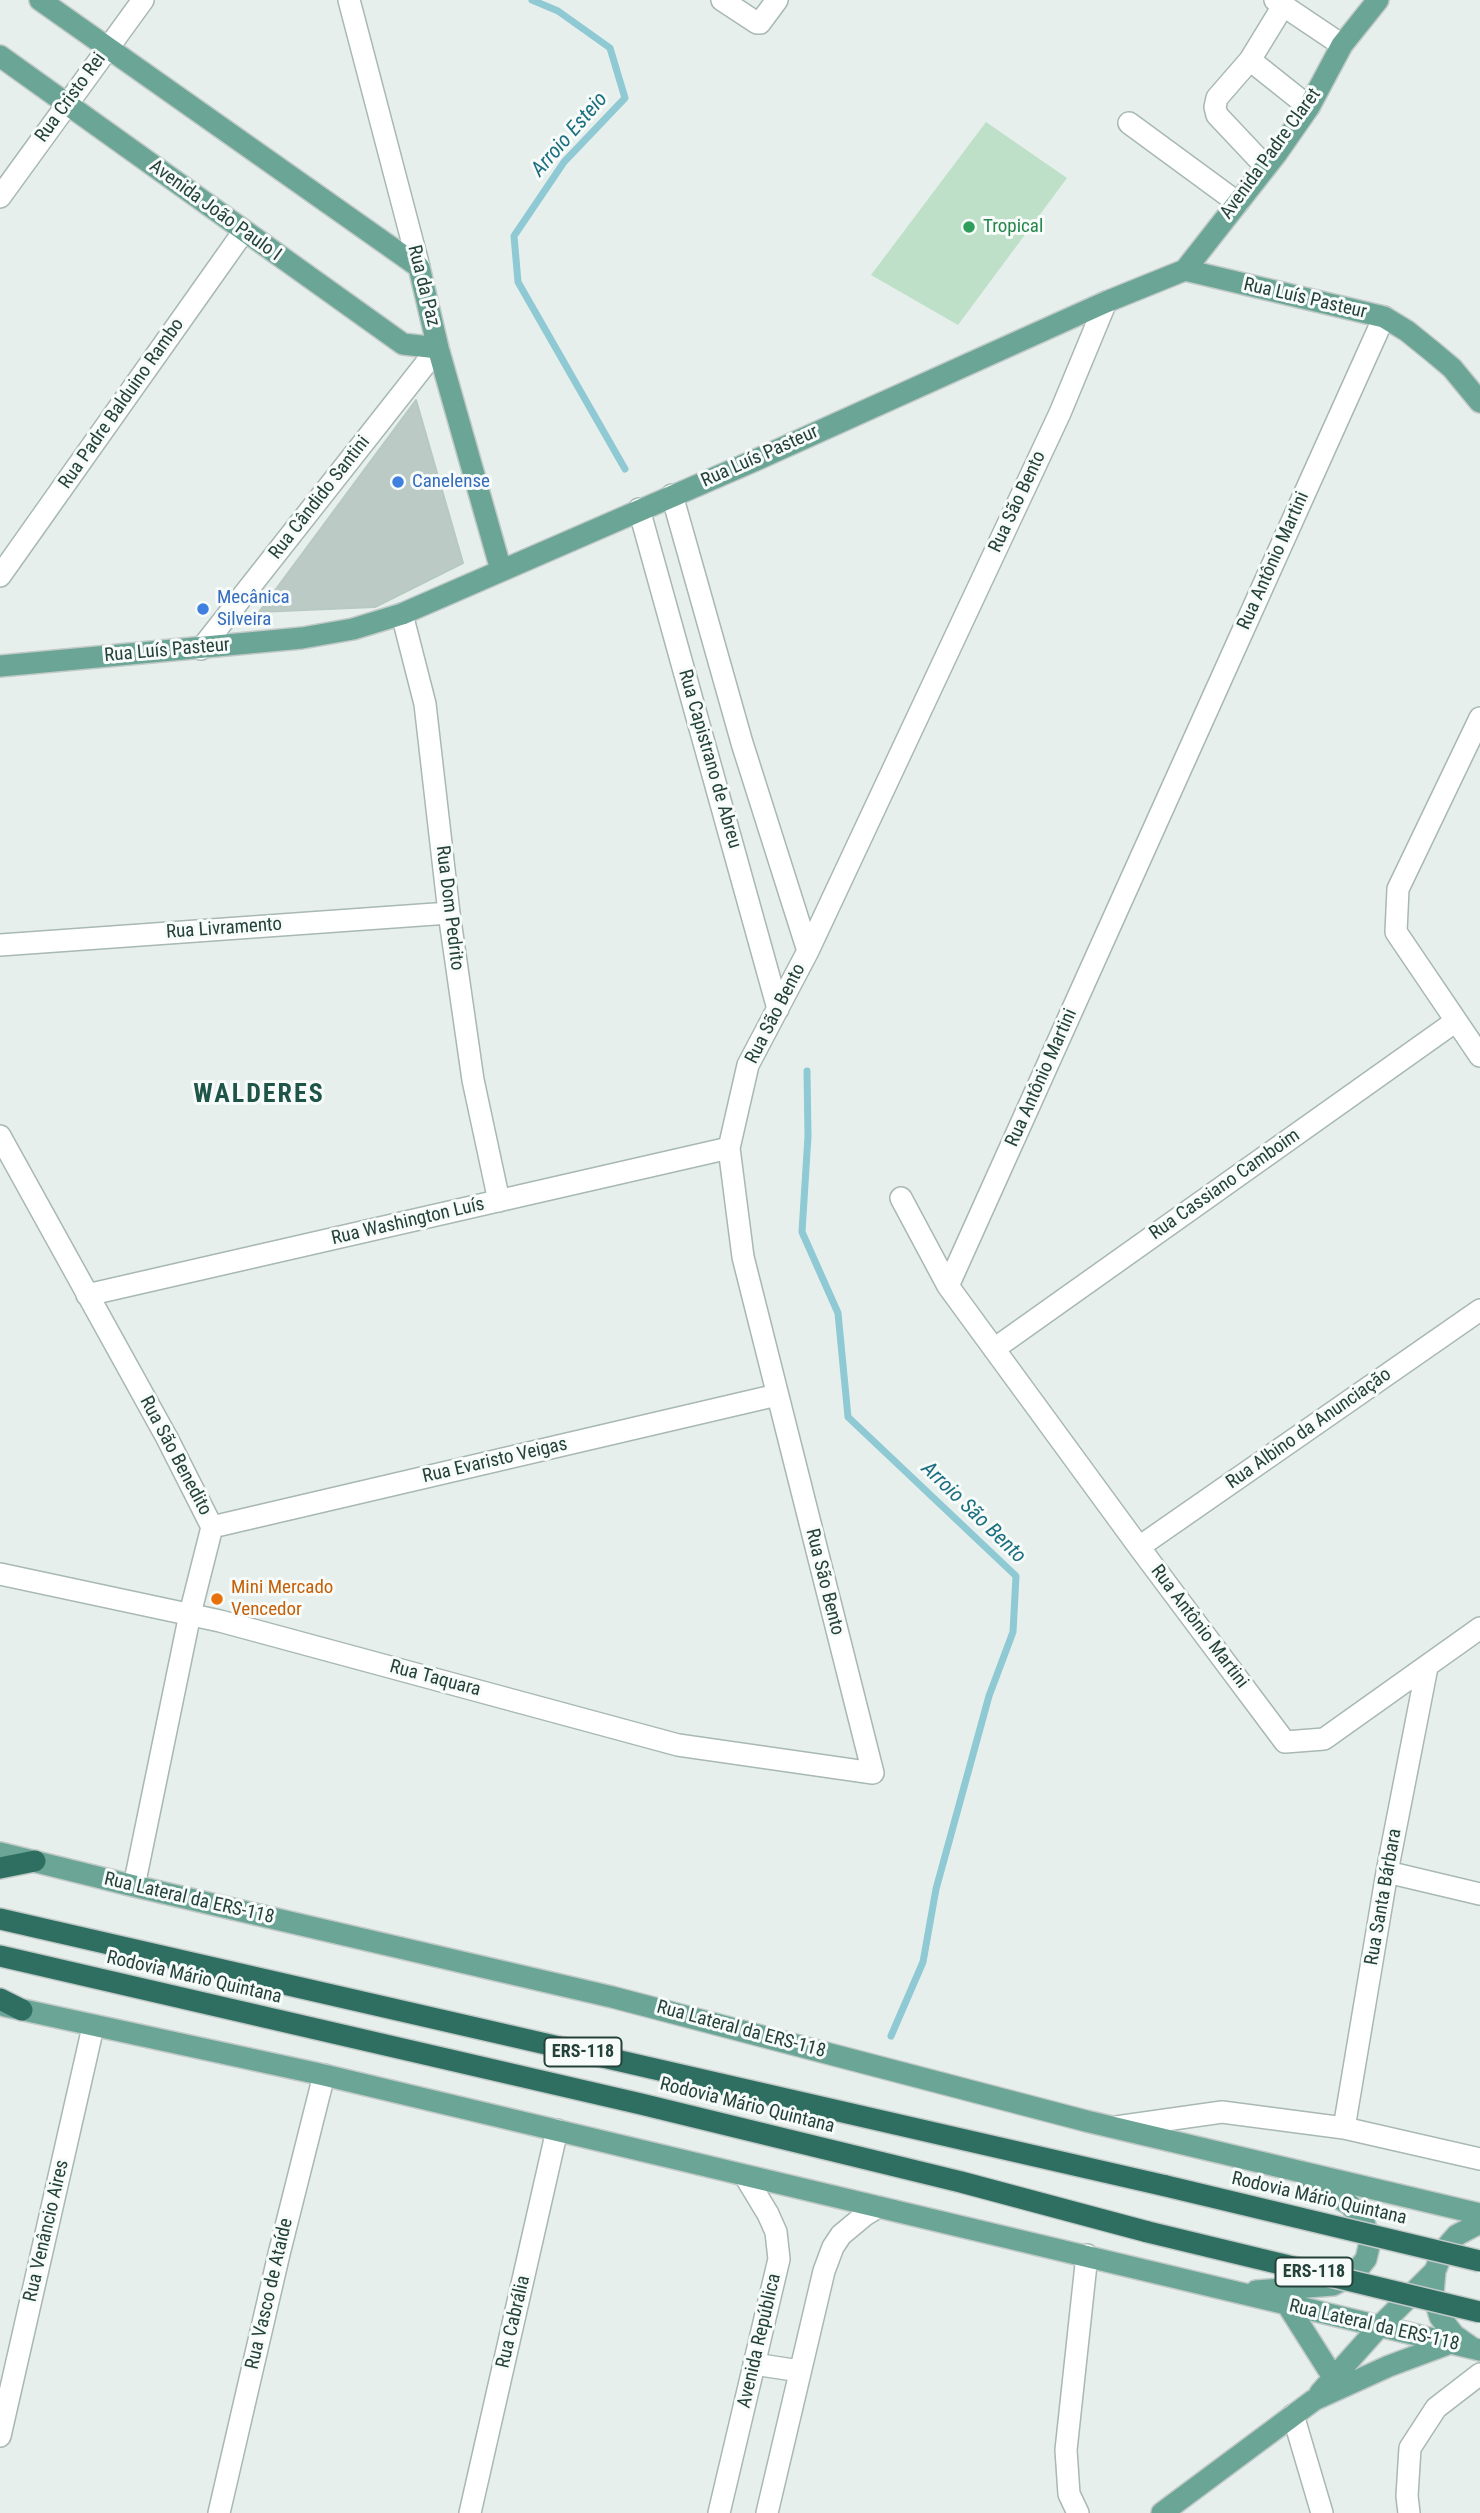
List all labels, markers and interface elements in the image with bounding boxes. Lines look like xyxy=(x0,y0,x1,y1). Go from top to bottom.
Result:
street label: Rua Cristo Rei xyxy=(31,49,111,147)
street label: Avenida Padre Claret xyxy=(1216,84,1326,224)
water label: Arroio Esteio xyxy=(526,88,614,182)
street label: Avenida João Paulo I xyxy=(145,156,285,266)
place label: Tropical xyxy=(983,216,1043,238)
marker: Tropical xyxy=(961,219,977,235)
street label: Rua da Paz xyxy=(402,243,444,329)
street label: Rua Luís Pasteur xyxy=(1241,274,1369,324)
street label: Rua Padre Balduino Rambo xyxy=(54,314,190,494)
street label: Rua Luís Pasteur xyxy=(698,421,822,493)
street label: Rua Cândido Santini xyxy=(265,432,375,564)
street label: Rua São Bento xyxy=(985,448,1051,556)
place label: Canelense xyxy=(412,471,490,493)
marker: Canelense xyxy=(390,474,406,490)
street label: Rua Antônio Martini xyxy=(1233,488,1315,634)
place label: Mecânica Silveira xyxy=(217,587,290,631)
marker: Mecânica Silveira xyxy=(195,601,211,617)
street label: Rua Luís Pasteur xyxy=(103,634,231,668)
street label: Rua Capistrano de Abreu xyxy=(673,667,745,851)
street label: Rua Dom Pedrito xyxy=(430,844,468,972)
street label: Rua Livramento xyxy=(165,914,283,944)
street label: Rua São Bento xyxy=(741,960,811,1068)
street label: Rua Antônio Martini xyxy=(1001,1005,1083,1151)
district label: WALDERES xyxy=(194,1079,324,1111)
street label: Rua Cassiano Camboim xyxy=(1145,1125,1305,1245)
street label: Rua Washington Luís xyxy=(329,1193,487,1251)
street label: Rua Albino da Anunciação xyxy=(1222,1363,1396,1495)
street label: Rua São Benedito xyxy=(134,1392,216,1520)
street label: Rua Evaristo Veigas xyxy=(420,1433,570,1489)
water label: Arroio São Bento xyxy=(915,1457,1031,1569)
street label: Rua São Bento xyxy=(800,1526,848,1638)
street label: Rua Antônio Martini xyxy=(1145,1561,1253,1693)
place label: Mini Mercado Vencedor xyxy=(231,1577,333,1621)
marker: Mini Mercado Vencedor xyxy=(209,1591,225,1607)
street label: Rua Taquara xyxy=(387,1656,483,1702)
street label: Rua Santa Bárbara xyxy=(1361,1827,1407,1967)
street label: Rua Lateral da ERS-118 xyxy=(102,1868,276,1930)
street label: Rodovia Mário Quintana xyxy=(104,1947,284,2009)
street label: Rua Lateral da ERS-118 xyxy=(654,1997,828,2063)
road number: ERS-118 xyxy=(544,2038,622,2066)
street label: Rodovia Mário Quintana xyxy=(657,2073,837,2139)
street label: Rua Venâncio Aires xyxy=(20,2158,74,2304)
street label: Rodovia Mário Quintana xyxy=(1229,2168,1409,2230)
street label: Rua Vasco de Ataíde xyxy=(242,2216,298,2372)
road number: ERS-118 xyxy=(1276,2258,1352,2286)
street label: Avenida República xyxy=(733,2272,787,2410)
street label: Rua Cabrália xyxy=(492,2273,536,2371)
street label: Rua Lateral da ERS-118 xyxy=(1287,2295,1461,2357)

